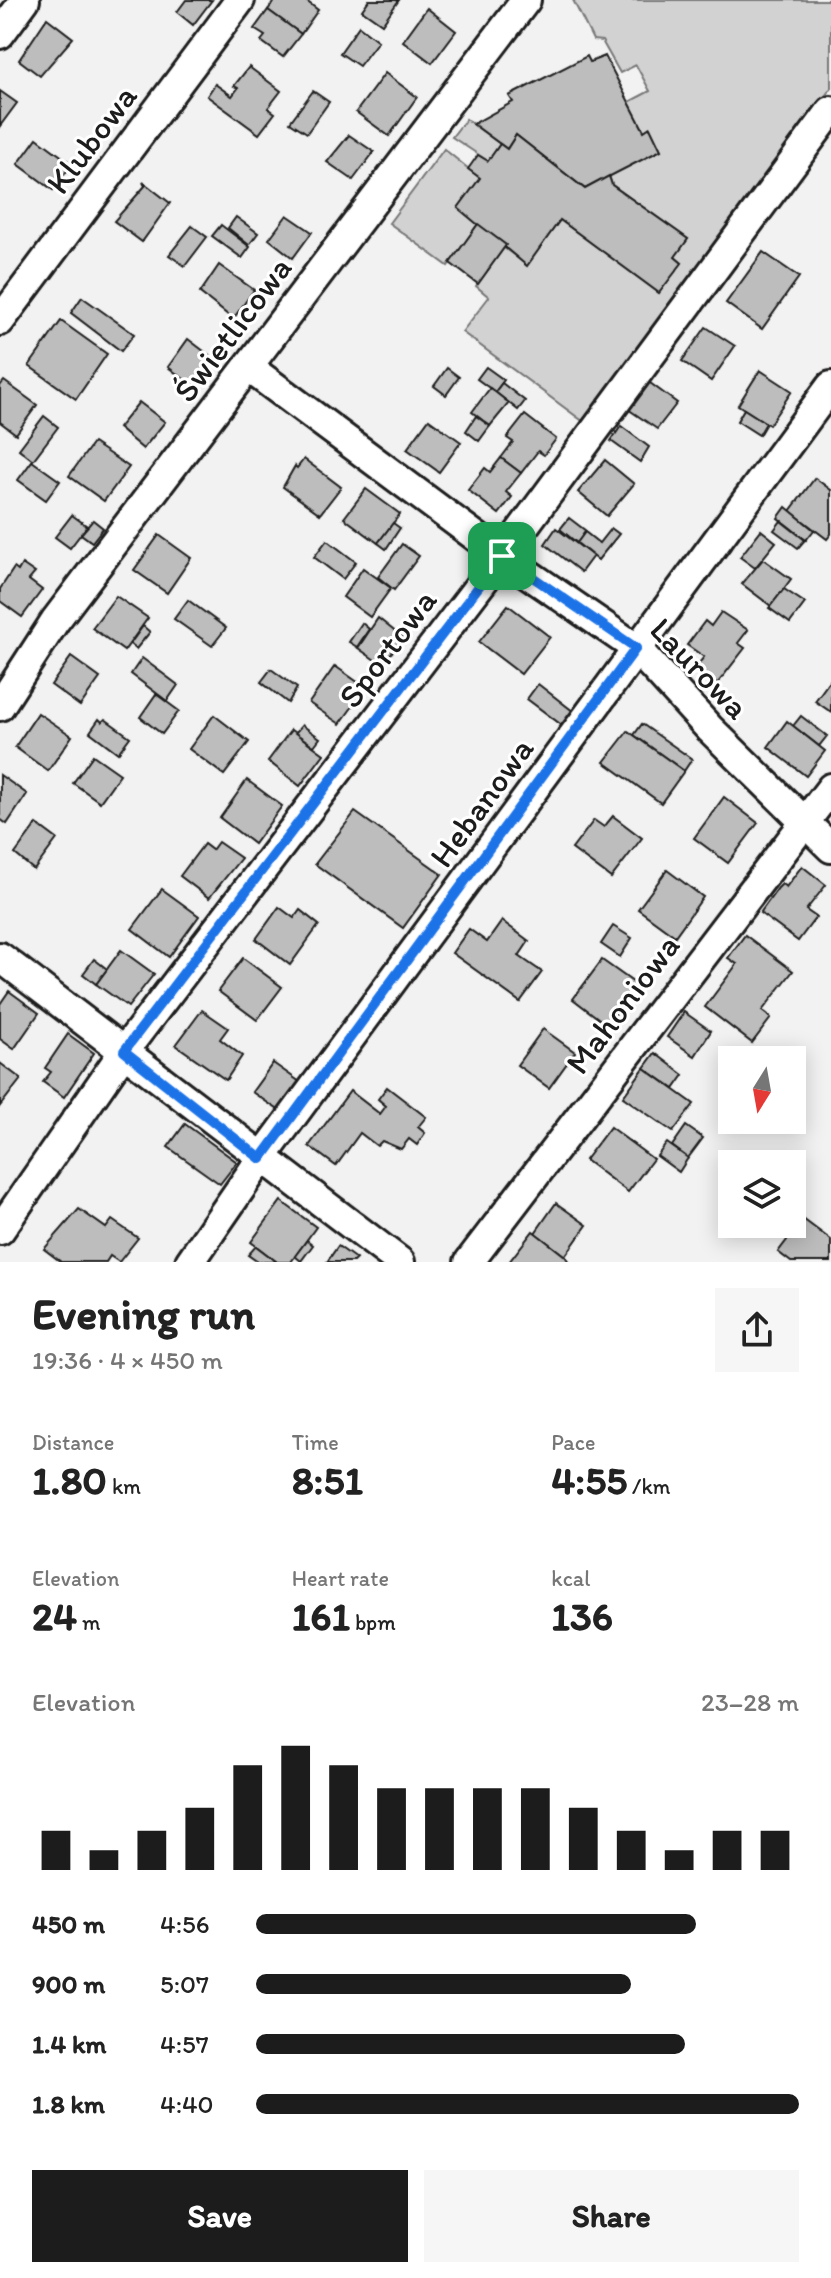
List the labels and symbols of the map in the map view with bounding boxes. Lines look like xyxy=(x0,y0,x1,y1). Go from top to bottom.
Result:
street label: Klubowa xyxy=(37,76,146,202)
street label: Świetlicowa xyxy=(164,249,300,410)
pin xyxy=(468,522,536,590)
street label: Sportowa xyxy=(329,581,446,716)
street label: Laurowa xyxy=(641,609,758,728)
street label: Hebanowa xyxy=(421,729,542,875)
street label: Mahoniowa xyxy=(557,926,688,1082)
north arrow xyxy=(718,1046,806,1134)

